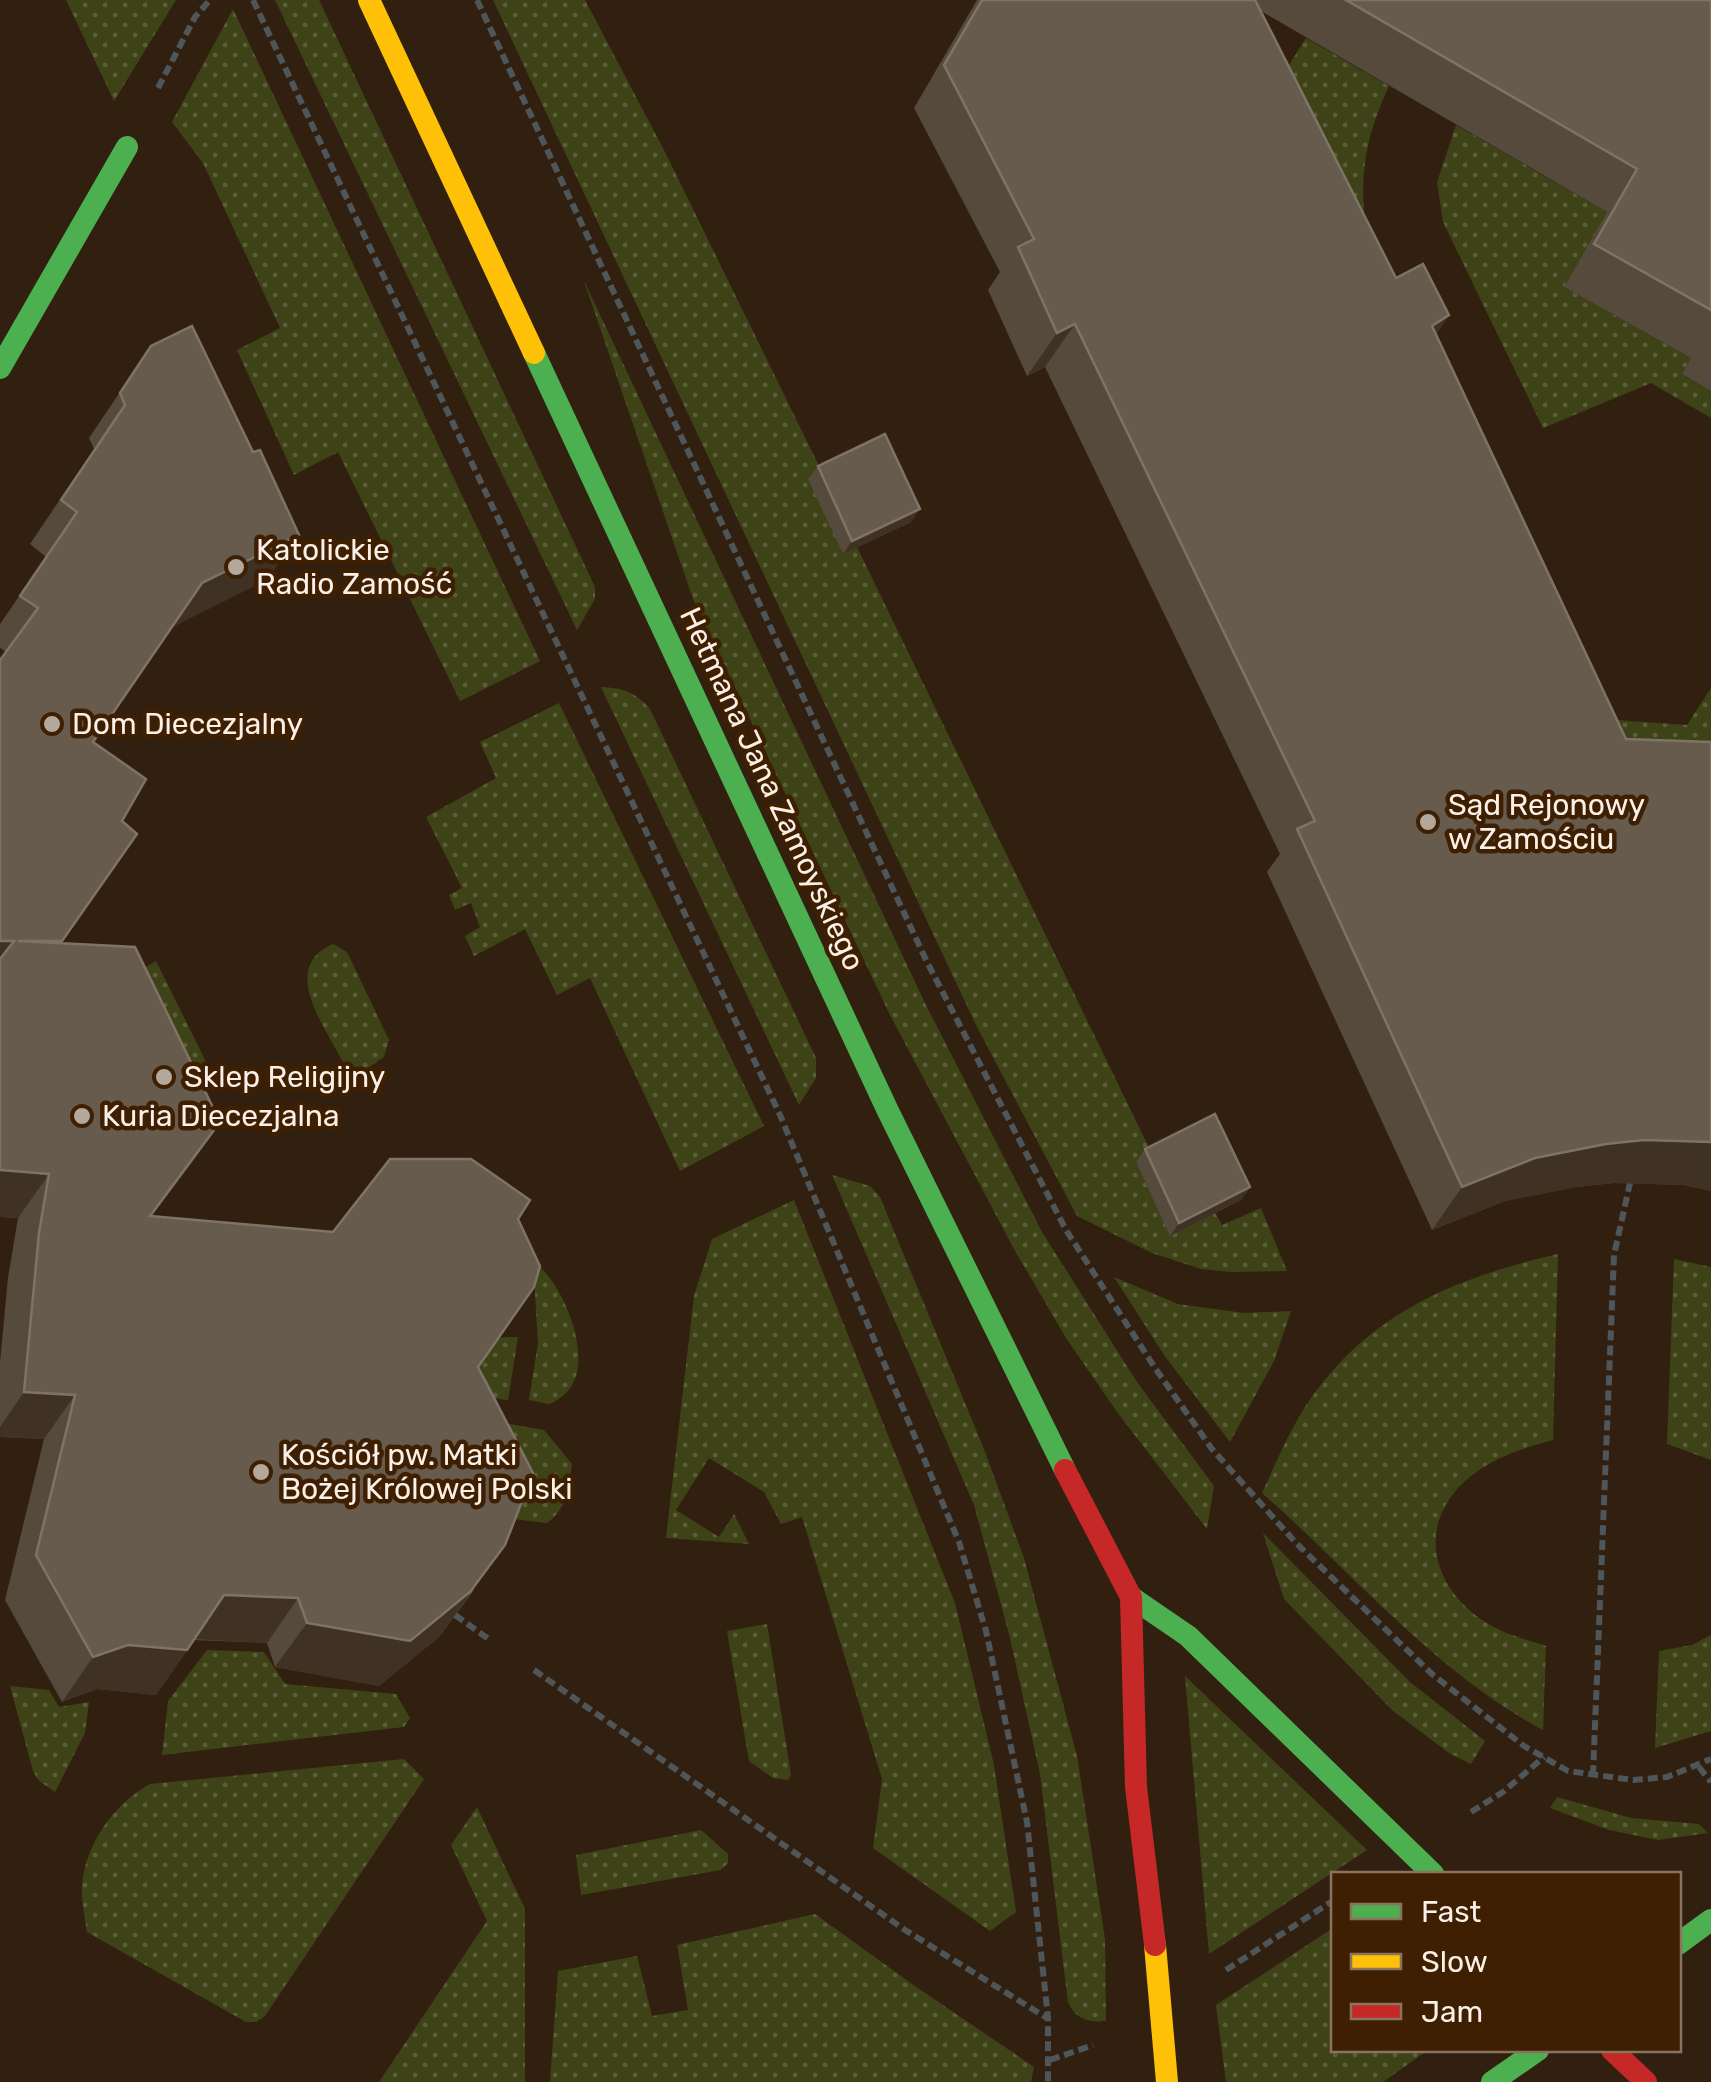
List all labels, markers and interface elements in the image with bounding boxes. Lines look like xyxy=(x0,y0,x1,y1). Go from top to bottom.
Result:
place label: Katolickie Radio Zamość xyxy=(256,532,452,602)
marker: Katolickie Radio Zamość xyxy=(225,556,247,578)
street label: Hetmana Jana Zamoyskiego xyxy=(672,602,872,976)
place label: Dom Diecezjalny xyxy=(72,706,303,742)
marker: Dom Diecezjalny xyxy=(41,713,63,735)
place label: Sąd Rejonowy w Zamościu xyxy=(1448,787,1645,857)
marker: Sąd Rejonowy w Zamościu xyxy=(1417,811,1439,833)
place label: Sklep Religijny xyxy=(184,1059,385,1095)
marker: Sklep Religijny xyxy=(153,1066,175,1088)
place label: Kuria Diecezjalna xyxy=(102,1098,340,1134)
marker: Kuria Diecezjalna xyxy=(71,1105,93,1127)
place label: Kościół pw. Matki Bożej Królowej Polski xyxy=(281,1437,572,1507)
marker: Kościół pw. Matki Bożej Królowej Polski xyxy=(250,1461,272,1483)
legend xyxy=(1331,1872,1681,2052)
text: Fast xyxy=(1421,1894,1481,1930)
text: Slow xyxy=(1421,1944,1488,1980)
text: Jam xyxy=(1421,1994,1483,2030)

